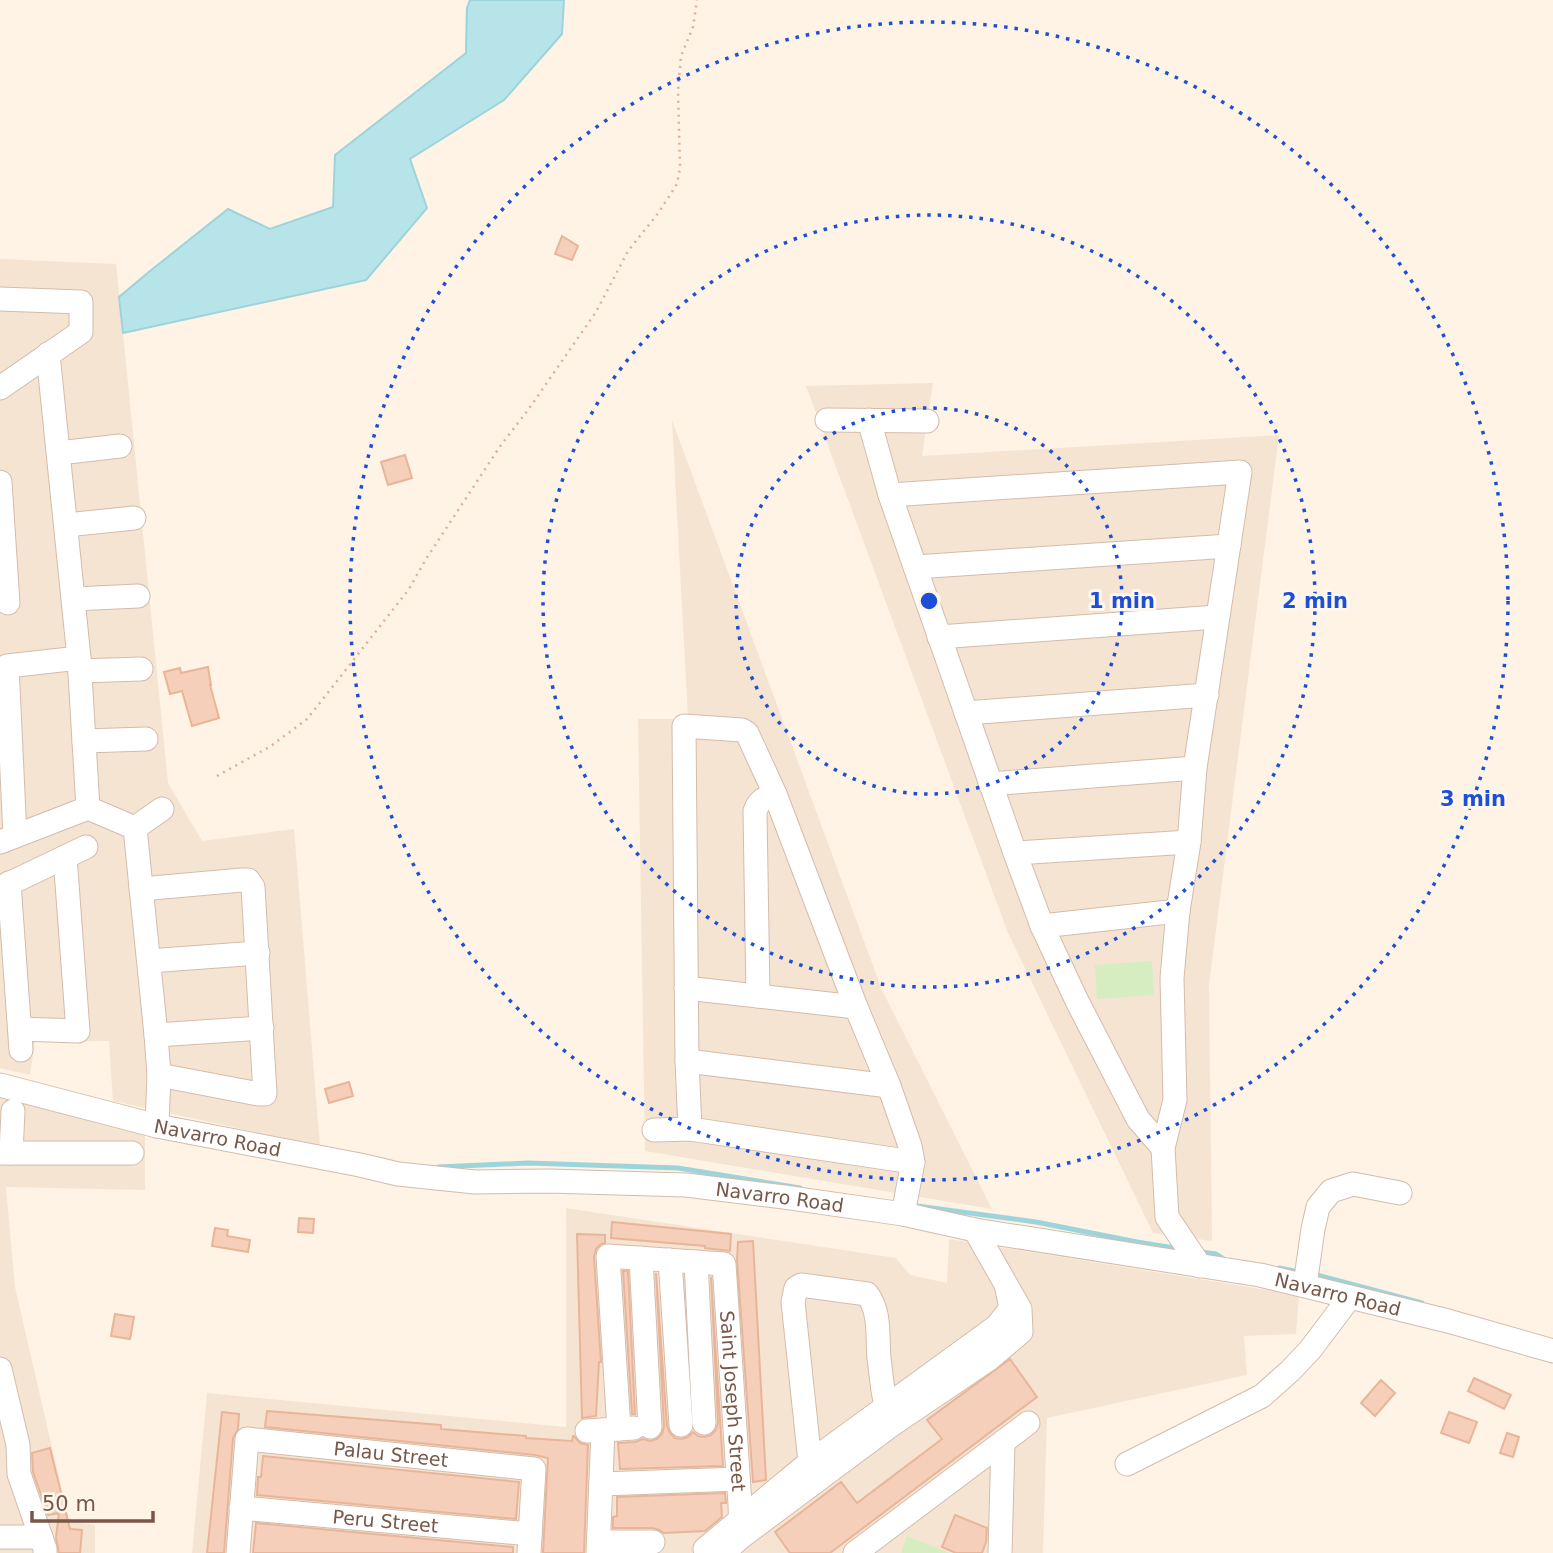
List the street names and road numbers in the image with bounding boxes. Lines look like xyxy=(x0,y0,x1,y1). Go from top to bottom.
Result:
street label: Navarro Road xyxy=(152,1115,283,1161)
street label: Navarro Road xyxy=(714,1178,845,1216)
street label: Navarro Road xyxy=(1273,1268,1403,1320)
street label: Saint Joseph Street xyxy=(716,1310,750,1492)
street label: Palau Street xyxy=(332,1437,449,1471)
street label: Peru Street xyxy=(332,1505,439,1537)

